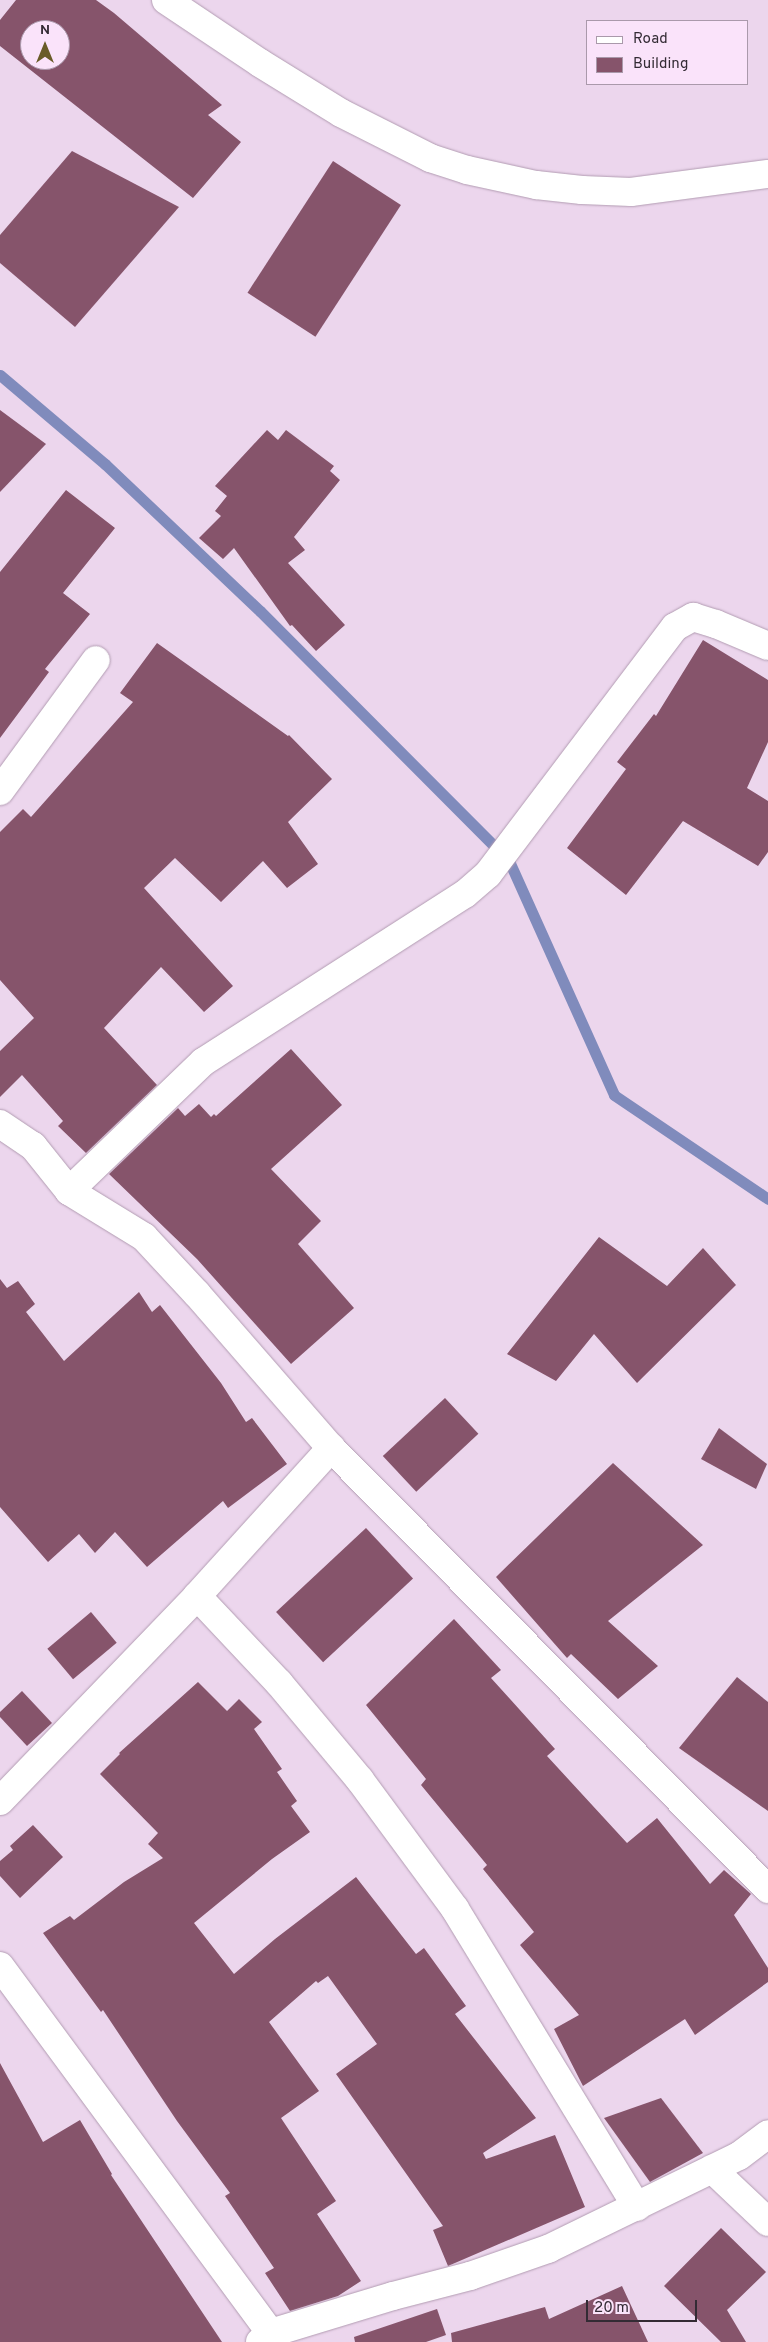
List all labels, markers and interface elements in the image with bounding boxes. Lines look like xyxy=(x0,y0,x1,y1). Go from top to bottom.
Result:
north arrow xyxy=(20,20,70,70)
legend xyxy=(586,20,748,85)
text: N xyxy=(40,22,50,39)
text: Road xyxy=(633,30,668,49)
text: Building xyxy=(633,55,688,74)
scale bar xyxy=(588,2290,699,2322)
text: 20 m xyxy=(594,2299,629,2318)

